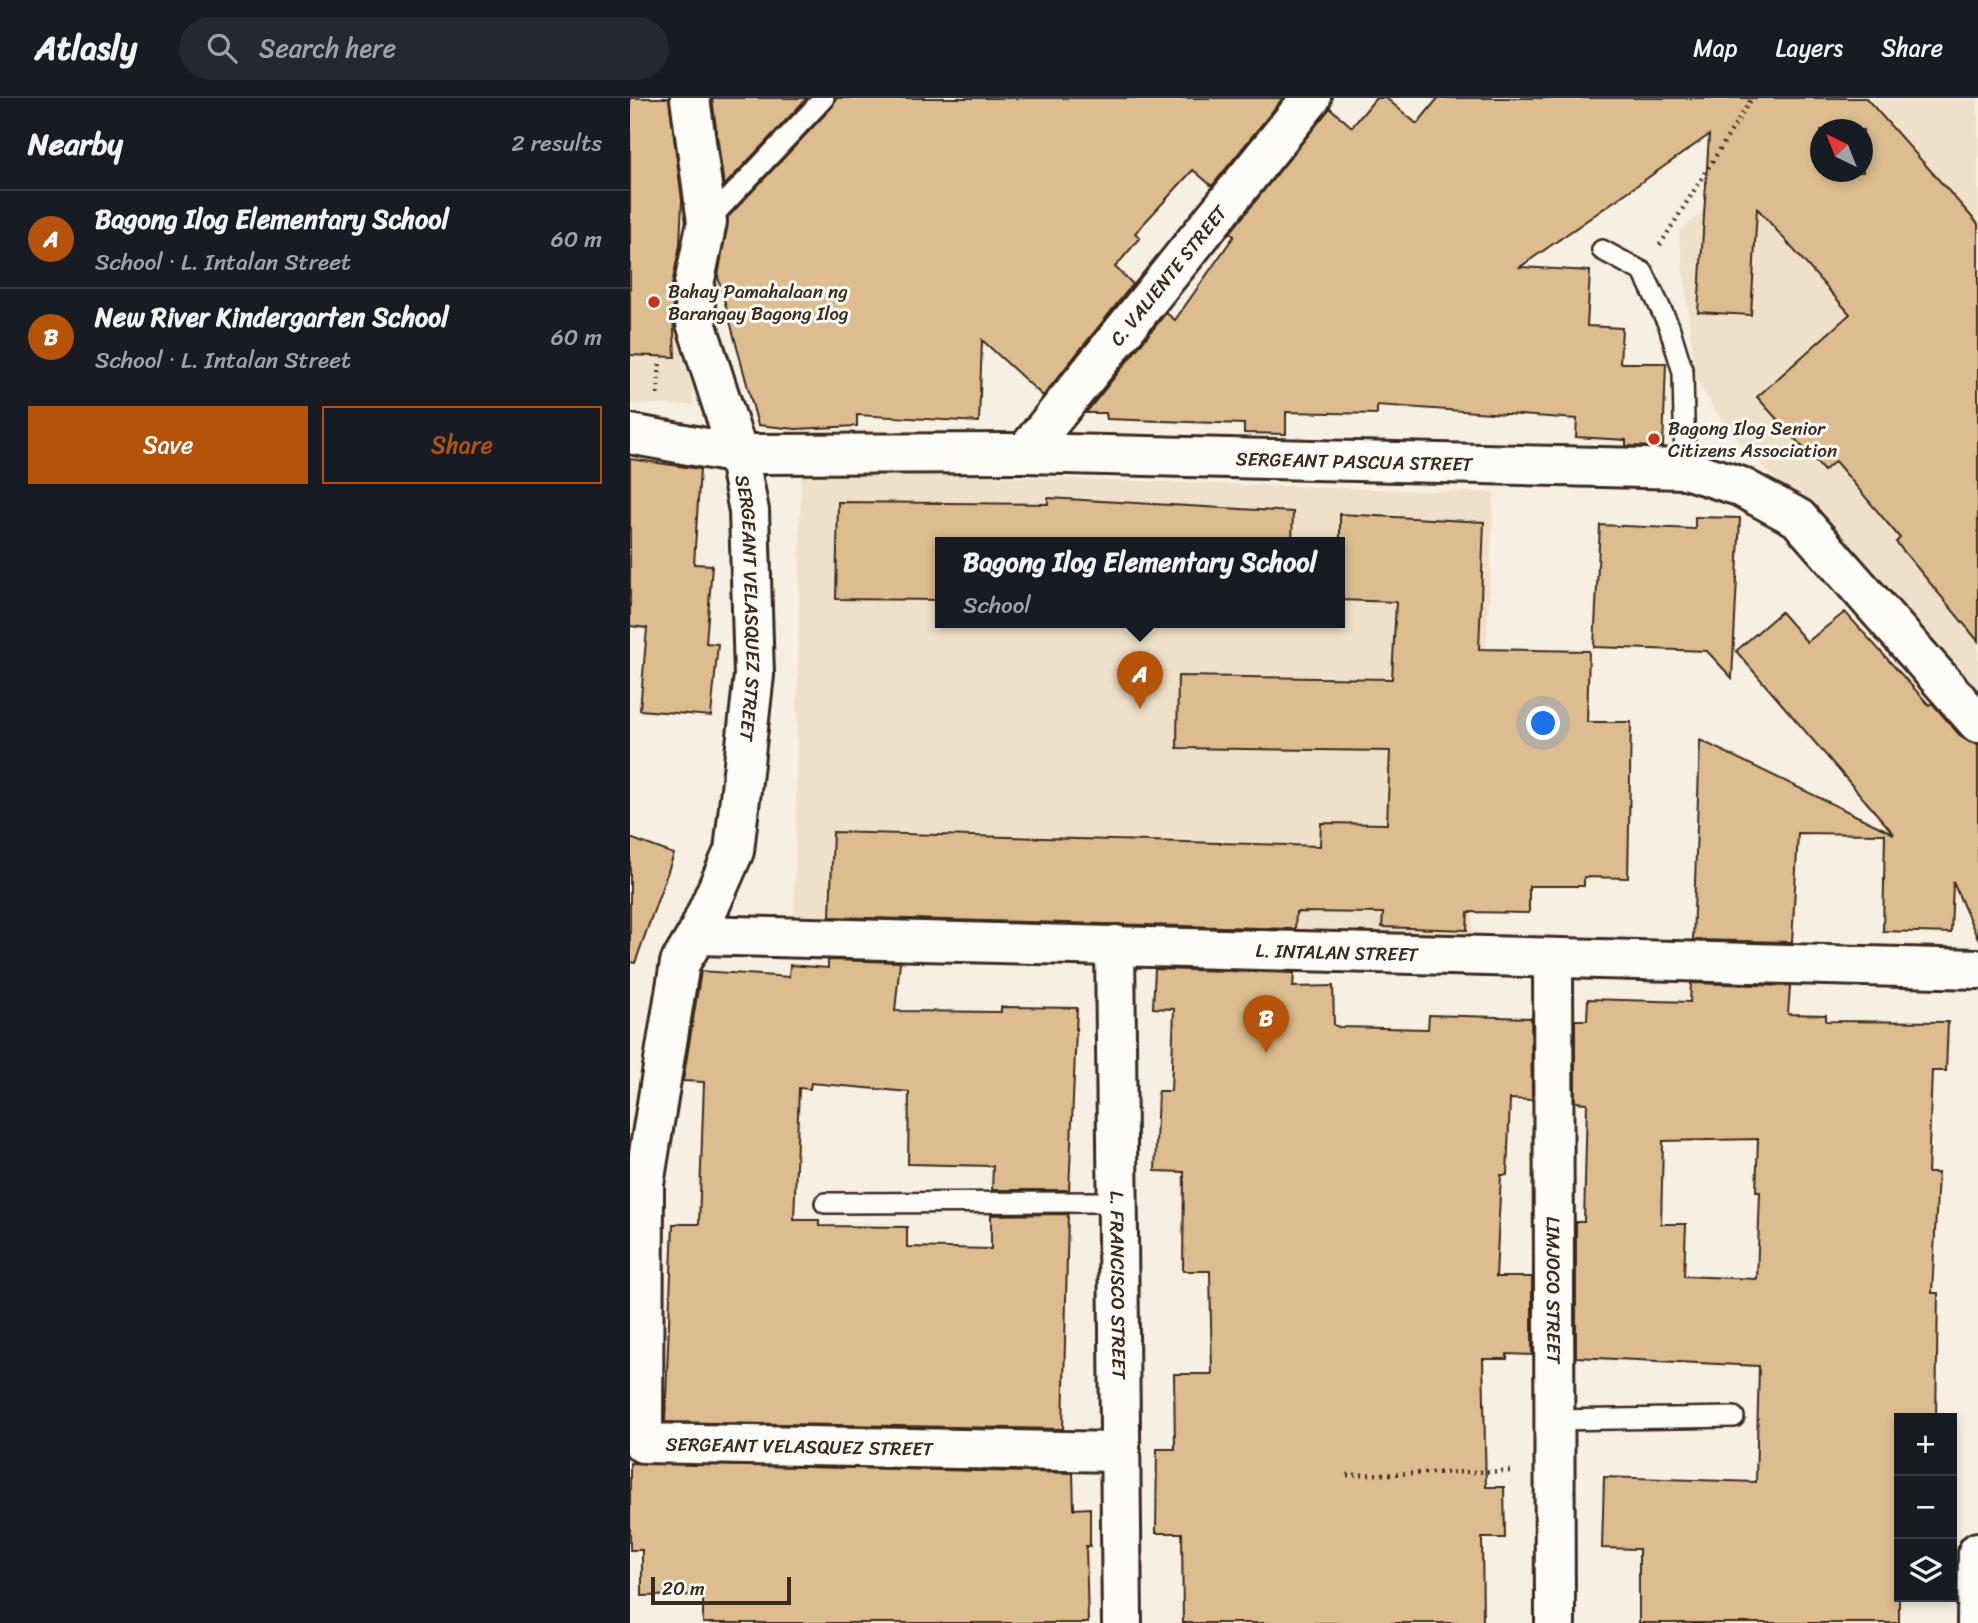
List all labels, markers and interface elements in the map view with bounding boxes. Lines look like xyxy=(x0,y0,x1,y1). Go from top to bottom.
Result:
search box xyxy=(179,17,669,80)
text: Atlasly xyxy=(35,19,137,77)
text: Search here xyxy=(259,25,396,71)
text: Map xyxy=(1693,27,1738,69)
text: Layers xyxy=(1776,27,1843,69)
text: Share xyxy=(1881,27,1943,69)
icon: search xyxy=(203,29,241,67)
text: Nearby xyxy=(28,117,123,171)
north arrow xyxy=(1810,119,1873,182)
text: 2 results xyxy=(511,123,602,164)
text: Bagong Ilog Elementary School xyxy=(95,196,449,242)
street label: C. VALIENTE STREET xyxy=(1101,196,1236,353)
text: A xyxy=(43,219,59,260)
text: 60 m xyxy=(551,219,602,260)
text: School · L. Intalan Street xyxy=(95,242,351,283)
place label: Bahay Pamahalaan ng Barangay Bagong Ilog xyxy=(668,275,849,330)
text: New River Kindergarten School xyxy=(95,294,449,340)
marker: Bahay Pamahalaan ng Barangay Bagong Ilog xyxy=(646,294,662,310)
text: B xyxy=(44,317,58,358)
text: 60 m xyxy=(551,317,602,358)
text: School · L. Intalan Street xyxy=(95,340,351,381)
button: Save xyxy=(28,406,308,484)
button: Share xyxy=(322,406,602,484)
place label: Bagong Ilog Senior Citizens Association xyxy=(1668,412,1837,467)
marker: Bagong Ilog Senior Citizens Association xyxy=(1646,431,1662,447)
street label: SERGEANT PASCUA STREET xyxy=(1235,442,1474,480)
street label: SERGEANT VELASQUEZ STREET xyxy=(726,472,771,744)
popup xyxy=(935,537,1345,628)
text: Bagong Ilog Elementary School xyxy=(963,539,1317,585)
text: School xyxy=(963,585,1031,626)
pin: A xyxy=(1117,651,1163,709)
your location xyxy=(1526,706,1560,740)
street label: L. INTALAN STREET xyxy=(1255,933,1420,971)
pin: B xyxy=(1243,995,1289,1053)
street label: L. FRANCISCO STREET xyxy=(1101,1191,1136,1380)
street label: LIMJOCO STREET xyxy=(1537,1216,1571,1364)
map controls xyxy=(1894,1413,1957,1602)
button: + xyxy=(1894,1413,1957,1476)
street label: SERGEANT VELASQUEZ STREET xyxy=(665,1427,934,1465)
button: − xyxy=(1894,1476,1957,1539)
button: layers xyxy=(1894,1539,1957,1602)
text: 20 m xyxy=(662,1572,705,1605)
scale bar xyxy=(651,1574,791,1606)

